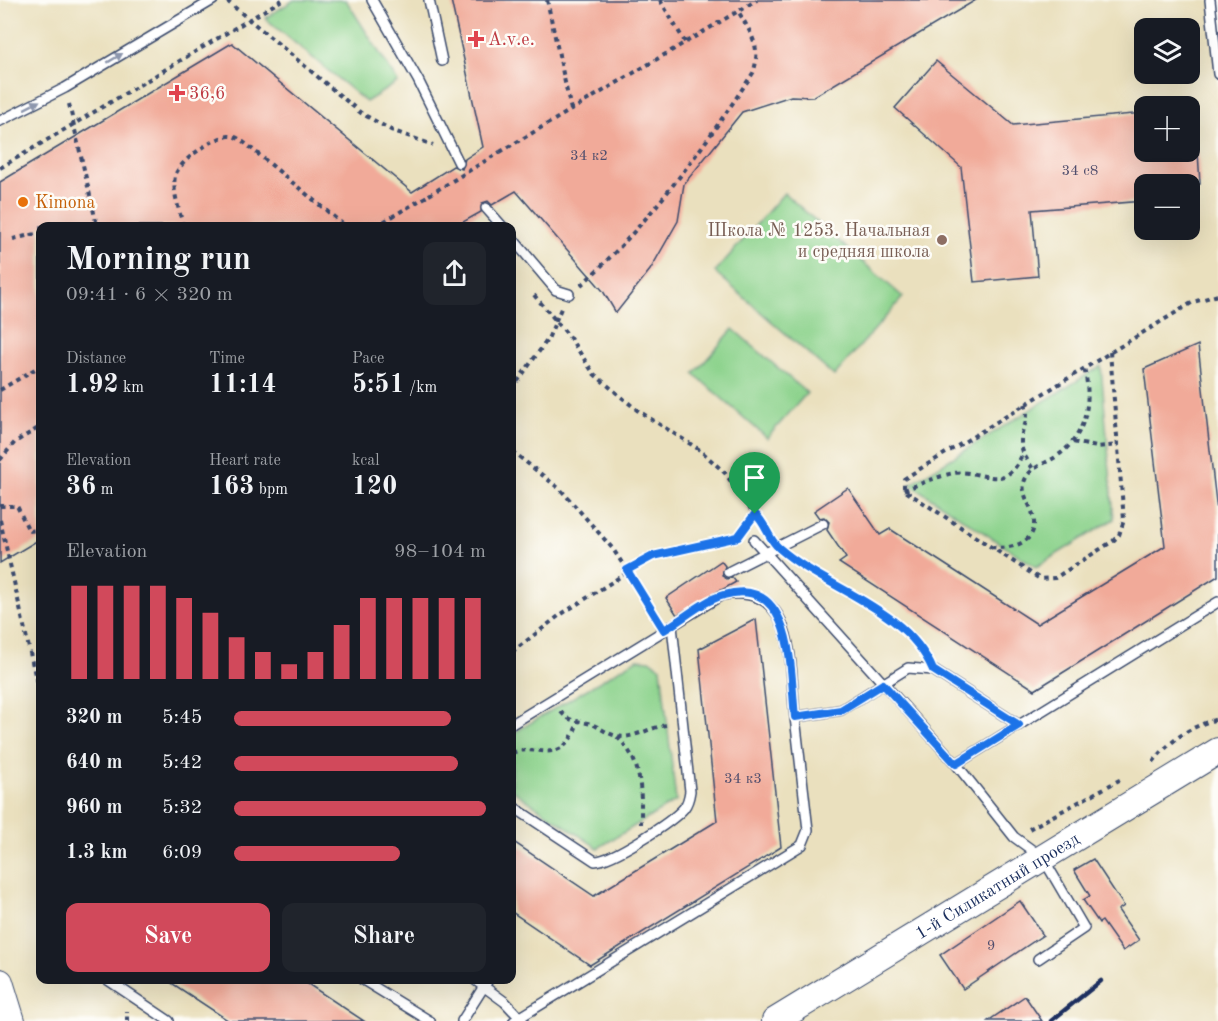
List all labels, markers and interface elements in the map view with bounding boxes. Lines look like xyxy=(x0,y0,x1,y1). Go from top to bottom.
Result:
map controls xyxy=(1134,18,1200,240)
button: layers xyxy=(1134,18,1200,84)
place label: A.v.e. xyxy=(488,31,535,49)
marker: A.v.e. xyxy=(469,32,483,46)
one-way arrow xyxy=(107,53,123,64)
place label: 36,6 xyxy=(189,85,225,103)
marker: 36,6 xyxy=(170,86,184,100)
button: + xyxy=(1134,96,1200,162)
one-way arrow xyxy=(24,100,41,110)
house number: 34 к2 xyxy=(570,149,608,164)
house number: 34 с8 xyxy=(1062,164,1098,179)
button: − xyxy=(1134,174,1200,240)
place label: Kimona xyxy=(35,194,95,212)
marker: Kimona xyxy=(16,195,30,209)
place label: Школа № 1253. Начальная и средняя школа xyxy=(707,222,930,261)
marker: Школа № 1253. Начальная и средняя школа xyxy=(935,233,949,247)
button: share xyxy=(423,242,486,305)
text: Morning run xyxy=(66,244,251,277)
text: 09:41 · 6 × 320 m xyxy=(66,285,233,305)
text: Distance xyxy=(66,351,126,367)
text: Time xyxy=(209,351,245,367)
text: Pace xyxy=(352,351,384,367)
text: 1.92 xyxy=(66,372,119,398)
text: 11:14 xyxy=(209,372,277,398)
text: 5:51 xyxy=(352,372,405,398)
text: km xyxy=(119,380,144,396)
text: /km xyxy=(405,380,437,396)
pin xyxy=(729,452,780,514)
text: Elevation xyxy=(66,453,131,469)
text: Heart rate xyxy=(209,453,281,469)
text: kcal xyxy=(352,453,380,469)
icon: arrive xyxy=(738,461,771,494)
text: 36 xyxy=(66,474,96,500)
text: 163 xyxy=(209,474,254,500)
text: 120 xyxy=(352,474,397,500)
text: m xyxy=(96,482,113,498)
text: bpm xyxy=(254,482,288,498)
text: Elevation xyxy=(66,542,147,562)
text: 98–104 m xyxy=(394,542,486,562)
text: 320 m xyxy=(66,708,122,728)
text: 5:45 xyxy=(162,708,202,728)
text: 640 m xyxy=(66,753,122,773)
text: 5:42 xyxy=(162,753,202,773)
house number: 34 к3 xyxy=(724,772,762,787)
text: 960 m xyxy=(66,798,122,818)
text: 5:32 xyxy=(162,798,202,818)
street label: 1-й Силикатный проезд xyxy=(912,830,1083,943)
text: 1.3 km xyxy=(66,843,128,863)
text: 6:09 xyxy=(162,843,202,863)
button: Save xyxy=(66,903,270,972)
button: Share xyxy=(282,903,486,972)
house number: 9 xyxy=(987,939,995,954)

